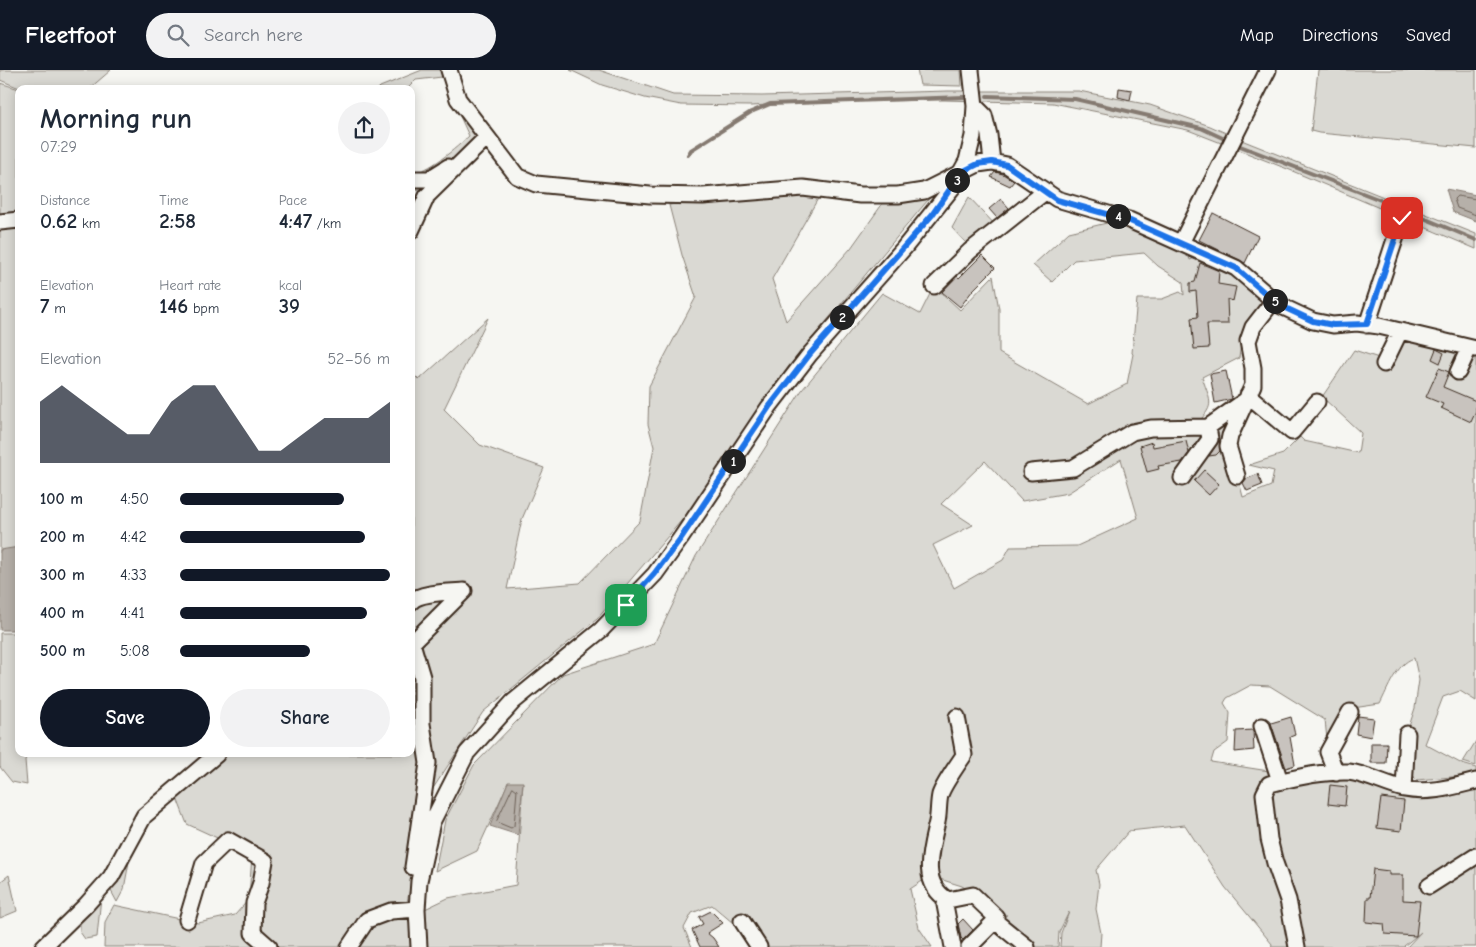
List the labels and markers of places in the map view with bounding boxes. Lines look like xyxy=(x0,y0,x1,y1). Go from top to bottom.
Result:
pin: 3 xyxy=(944,168,970,192)
pin xyxy=(1381,197,1423,239)
pin: 4 xyxy=(1106,204,1130,228)
pin: 5 xyxy=(1262,288,1288,314)
pin: 2 xyxy=(830,304,854,330)
pin: 1 xyxy=(720,448,746,474)
pin xyxy=(605,584,647,626)

